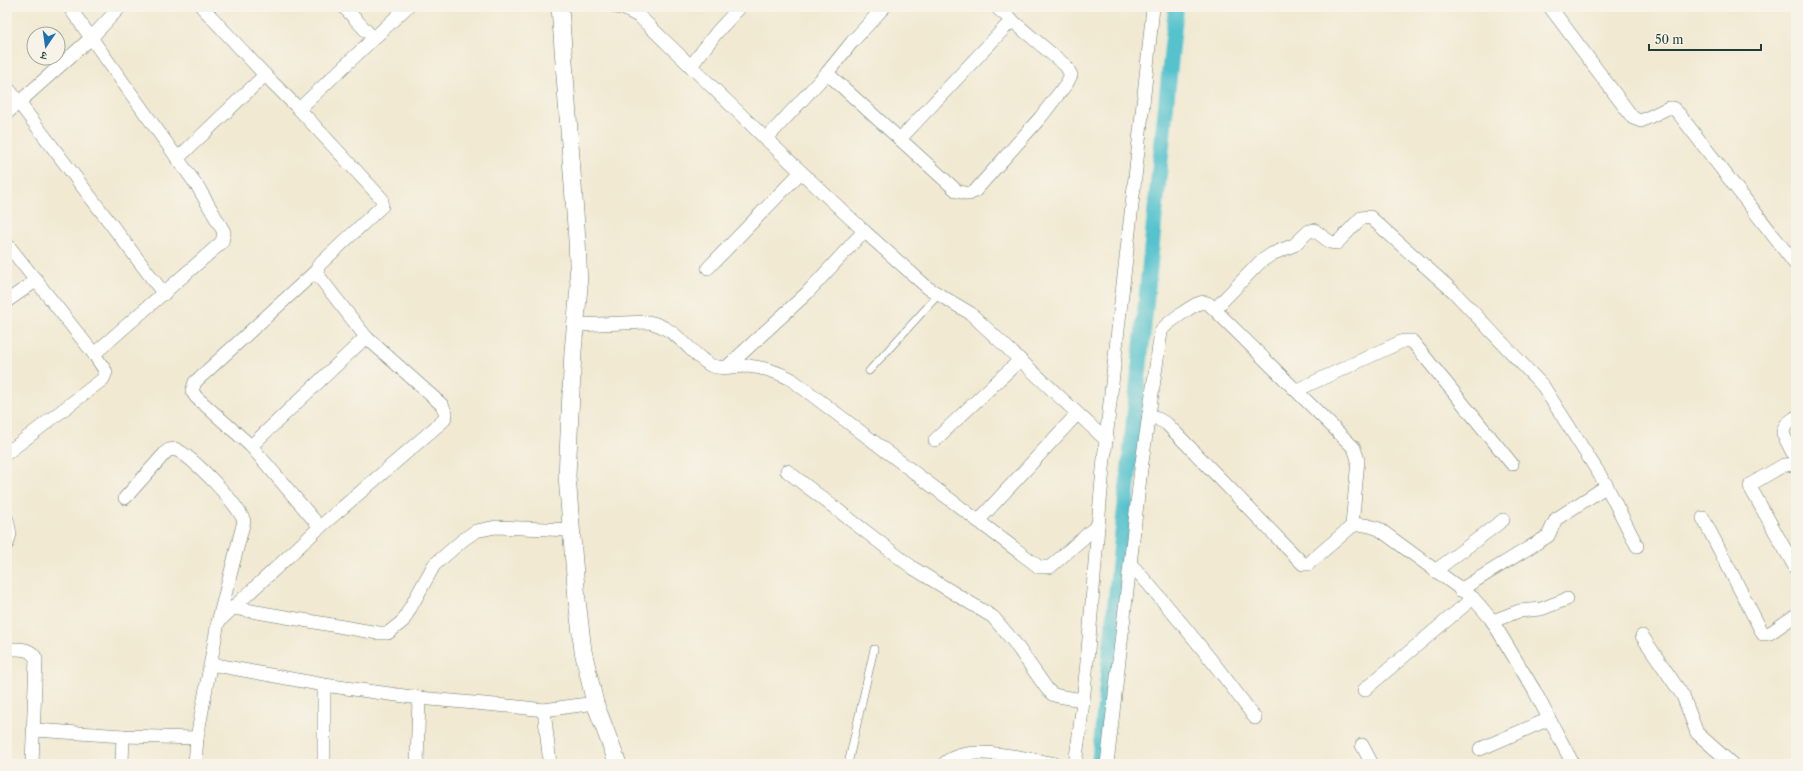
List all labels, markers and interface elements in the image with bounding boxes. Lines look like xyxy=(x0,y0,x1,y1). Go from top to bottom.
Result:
north arrow xyxy=(26,26,66,66)
scale bar xyxy=(1649,26,1761,52)
text: 50 m xyxy=(1655,32,1684,47)
text: उ xyxy=(38,48,49,63)

